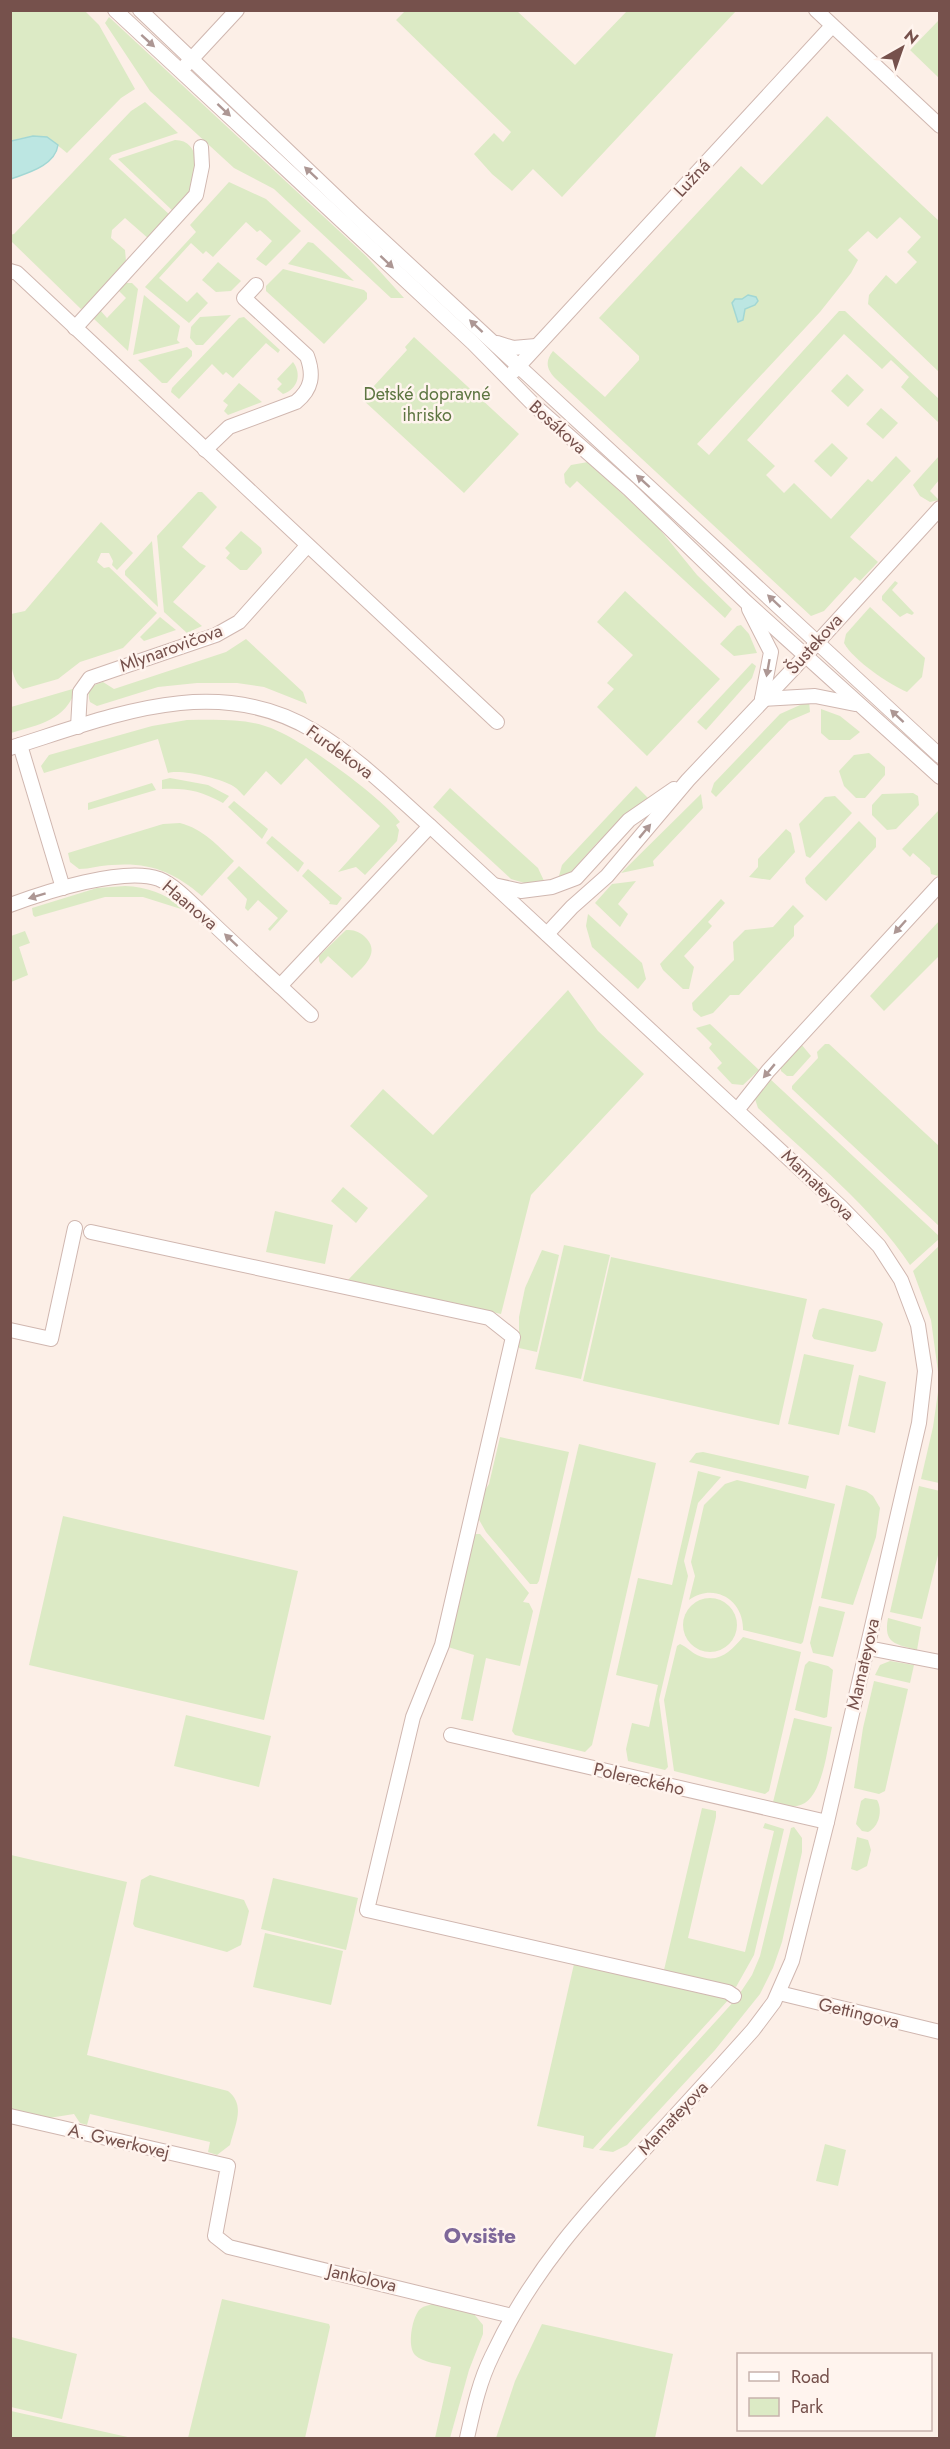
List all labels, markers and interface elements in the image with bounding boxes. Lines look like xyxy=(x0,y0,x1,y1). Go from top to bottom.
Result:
north arrow xyxy=(872,18,932,78)
text: N xyxy=(899,24,924,50)
one-way arrow xyxy=(140,34,155,47)
one-way arrow xyxy=(217,103,231,117)
street label: Lužná xyxy=(668,153,716,203)
one-way arrow xyxy=(303,166,318,180)
one-way arrow xyxy=(380,255,395,269)
one-way arrow xyxy=(468,319,483,333)
park label: Detské dopravné ihrisko xyxy=(363,381,491,428)
street label: Bosákova xyxy=(523,394,593,460)
one-way arrow xyxy=(636,474,651,488)
one-way arrow xyxy=(767,594,782,608)
street label: Šustekova xyxy=(780,608,848,680)
street label: Mlynarovičova xyxy=(116,617,226,679)
one-way arrow xyxy=(763,659,772,678)
one-way arrow xyxy=(889,709,904,723)
street label: Furdekova xyxy=(301,719,379,785)
one-way arrow xyxy=(638,824,651,839)
street label: Haanova xyxy=(156,874,224,936)
one-way arrow xyxy=(28,892,46,901)
one-way arrow xyxy=(894,919,907,934)
one-way arrow xyxy=(223,933,238,947)
one-way arrow xyxy=(762,1063,775,1079)
street label: Mamateyova xyxy=(776,1143,860,1227)
street label: Mamateyova xyxy=(840,1616,886,1712)
street label: Polereckého xyxy=(591,1756,687,1802)
street label: Gettingova xyxy=(816,1991,902,2035)
street label: Mamateyova xyxy=(632,2075,714,2161)
street label: A. Gwerkovej xyxy=(66,2117,172,2165)
district label: Ovsište xyxy=(444,2221,516,2251)
street label: Jankolova xyxy=(323,2257,399,2299)
legend xyxy=(737,2353,932,2431)
text: Road xyxy=(791,2364,830,2390)
text: Park xyxy=(791,2394,823,2420)

